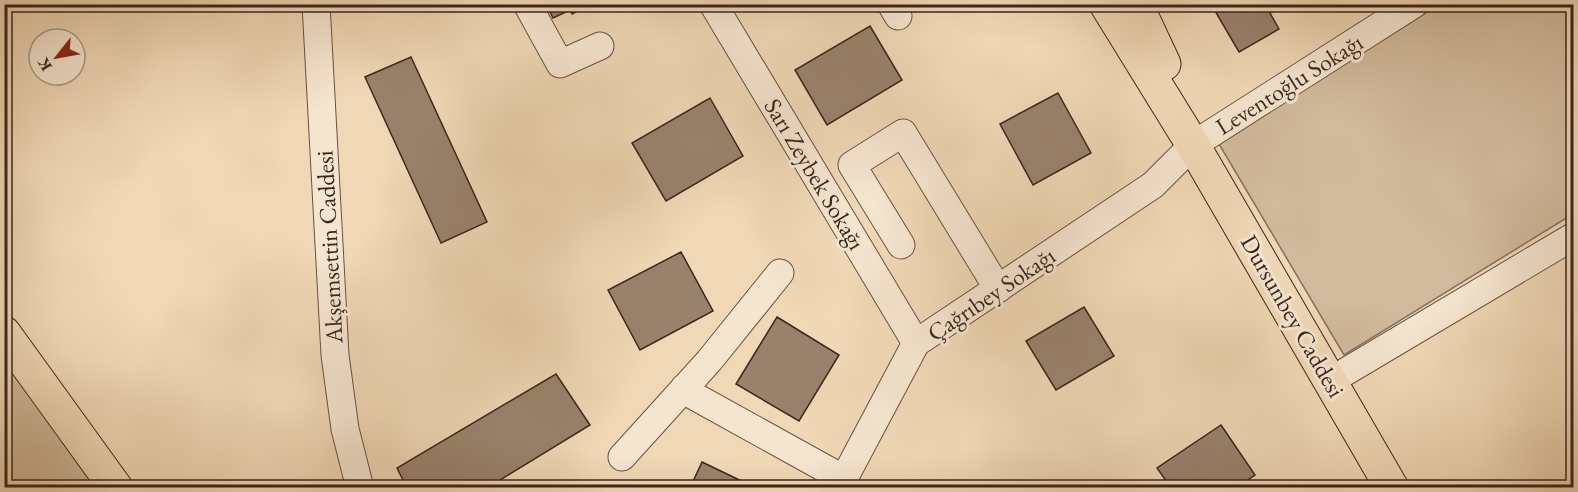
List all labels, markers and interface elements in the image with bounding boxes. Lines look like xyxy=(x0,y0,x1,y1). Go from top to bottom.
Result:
street label: Leventoğlu Sokağı xyxy=(1209,26,1369,142)
north arrow xyxy=(27,27,87,87)
text: K xyxy=(32,53,57,75)
street label: Sarı Zeybek Sokağı xyxy=(758,93,872,256)
street label: Akşemsettin Caddesi xyxy=(308,150,350,345)
street label: Dursunbey Caddesi xyxy=(1234,229,1352,403)
street label: Çağrıbey Sokağı xyxy=(921,240,1061,348)

